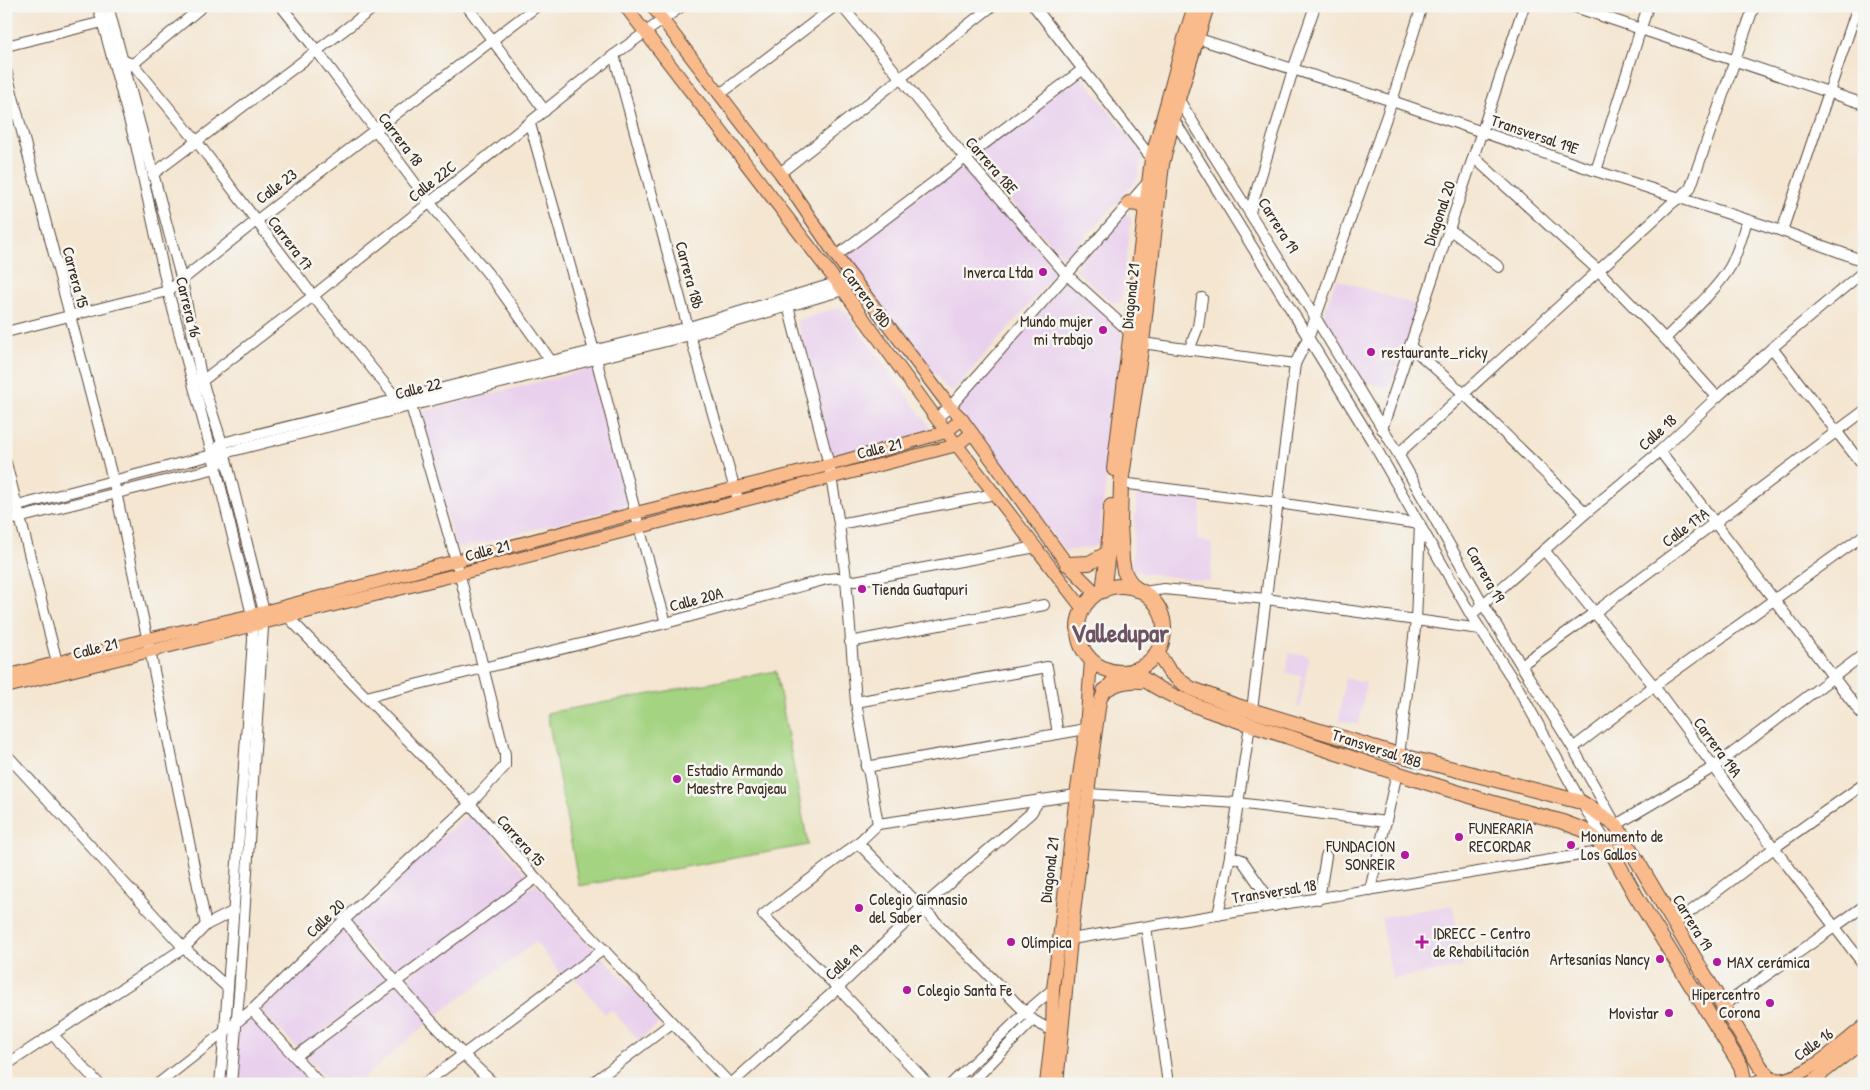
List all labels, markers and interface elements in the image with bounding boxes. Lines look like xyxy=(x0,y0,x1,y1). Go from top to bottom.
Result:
street label: Carrera 18 xyxy=(373,107,429,171)
street label: Transversal 19E xyxy=(1488,109,1582,159)
street label: Carrera 18E xyxy=(961,131,1023,199)
street label: Calle 22C xyxy=(403,155,461,207)
street label: Calle 23 xyxy=(251,163,301,209)
street label: Diagonal 20 xyxy=(1418,178,1460,248)
street label: Carrera 19 xyxy=(1253,193,1305,257)
street label: Carrera 17 xyxy=(263,211,319,275)
street label: Carrera 18b xyxy=(670,239,710,311)
street label: Carrera 15 xyxy=(57,244,95,310)
place label: Inverca Ltda xyxy=(963,261,1033,283)
street label: Carrera 18D xyxy=(837,262,897,332)
street label: Diagonal 21 xyxy=(1116,262,1144,330)
marker: Inverca Ltda xyxy=(1037,266,1049,278)
street label: Carrera 16 xyxy=(171,274,207,340)
place label: Mundo mujer mi trabajo xyxy=(1020,310,1094,350)
marker: Mundo mujer mi trabajo xyxy=(1097,324,1109,336)
place label: restaurante_ricky xyxy=(1381,341,1488,363)
marker: restaurante_ricky xyxy=(1365,346,1377,358)
street label: Calle 22 xyxy=(393,372,444,404)
street label: Calle 18 xyxy=(1633,409,1681,455)
street label: Calle 21 xyxy=(854,432,904,464)
street label: Calle 17A xyxy=(1657,502,1713,552)
street label: Calle 21 xyxy=(462,533,512,566)
street label: Carrera 19 xyxy=(1461,542,1511,606)
place label: Tienda Guatapuri xyxy=(872,578,968,600)
street label: Calle 20A xyxy=(667,581,725,617)
marker: Tienda Guatapuri xyxy=(856,583,868,595)
district label: Valledupar xyxy=(1071,615,1170,651)
street label: Calle 21 xyxy=(70,632,120,664)
street label: Carrera 19A xyxy=(1689,712,1747,782)
street label: Transversal 18B xyxy=(1329,723,1425,773)
place label: Estadio Armando Maestre Pavajeau xyxy=(687,759,787,799)
marker: Estadio Armando Maestre Pavajeau xyxy=(671,773,683,785)
street label: Carrera 15 xyxy=(492,809,550,871)
place label: FUNERARIA RECORDAR xyxy=(1468,817,1533,857)
place label: Monumento de Los Gallos xyxy=(1581,825,1664,865)
marker: FUNERARIA RECORDAR xyxy=(1453,831,1465,843)
place label: FUNDACION SONREIR xyxy=(1325,835,1395,875)
street label: Diagonal 21 xyxy=(1034,836,1064,904)
marker: Monumento de Los Gallos xyxy=(1565,839,1577,851)
marker: FUNDACION SONREIR xyxy=(1399,849,1411,861)
street label: Transversal 18 xyxy=(1230,873,1318,909)
place label: Colegio Gimnasio del Saber xyxy=(869,888,968,928)
street label: Carrera 19 xyxy=(1668,890,1718,954)
street label: Calle 20 xyxy=(301,894,349,942)
marker: Colegio Gimnasio del Saber xyxy=(853,902,865,914)
place label: IDRECC - Centro de Rehabilitación xyxy=(1433,922,1531,962)
place label: Olímpica xyxy=(1021,931,1072,953)
marker: IDRECC - Centro de Rehabilitación xyxy=(1415,935,1429,949)
marker: Olímpica xyxy=(1005,936,1017,948)
street label: Calle 19 xyxy=(820,939,867,985)
place label: Artesanías Nancy xyxy=(1550,948,1650,970)
place label: MAX cerámica xyxy=(1727,951,1810,973)
marker: Artesanías Nancy xyxy=(1654,953,1666,965)
marker: MAX cerámica xyxy=(1711,956,1723,968)
place label: Colegio Santa Fe xyxy=(917,979,1013,1001)
place label: Hipercentro Corona xyxy=(1692,983,1761,1023)
marker: Colegio Santa Fe xyxy=(901,984,913,996)
marker: Hipercentro Corona xyxy=(1764,997,1776,1009)
place label: Movistar xyxy=(1609,1002,1659,1024)
marker: Movistar xyxy=(1663,1007,1675,1019)
street label: Calle 16 xyxy=(1789,1022,1837,1066)

